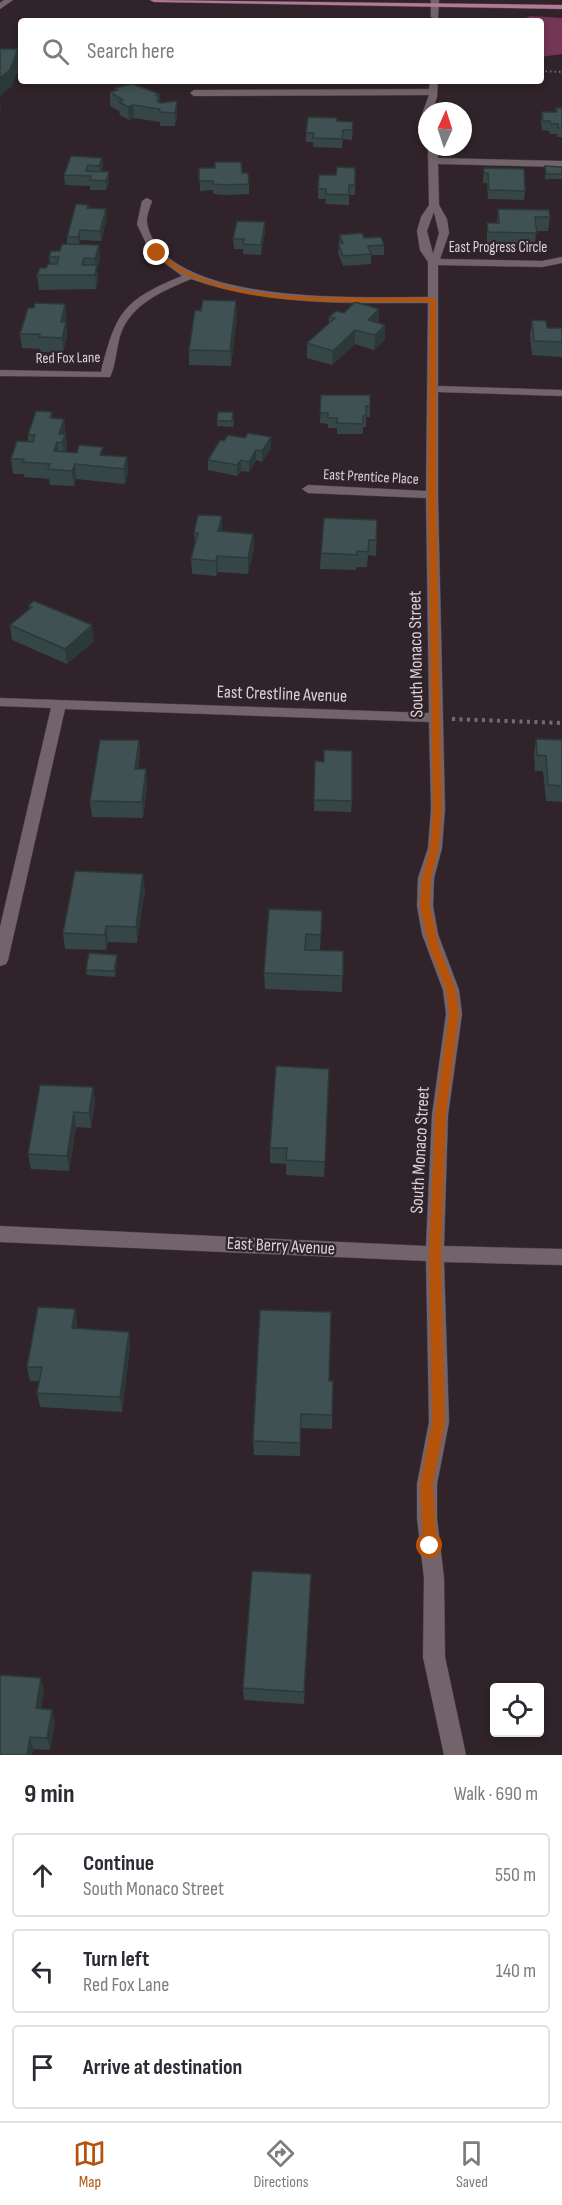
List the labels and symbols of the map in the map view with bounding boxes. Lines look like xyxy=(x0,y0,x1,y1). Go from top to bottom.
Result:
north arrow xyxy=(418,102,472,156)
street label: East Progress Circle xyxy=(449,238,547,257)
route end xyxy=(143,239,169,265)
street label: Red Fox Lane xyxy=(35,348,101,368)
street label: East Prentice Place xyxy=(323,465,419,489)
street label: South Monaco Street xyxy=(404,590,428,718)
street label: East Crestline Avenue xyxy=(216,681,348,707)
street label: South Monaco Street xyxy=(406,1086,434,1214)
street label: East Berry Avenue xyxy=(226,1233,336,1259)
route start xyxy=(416,1532,442,1558)

